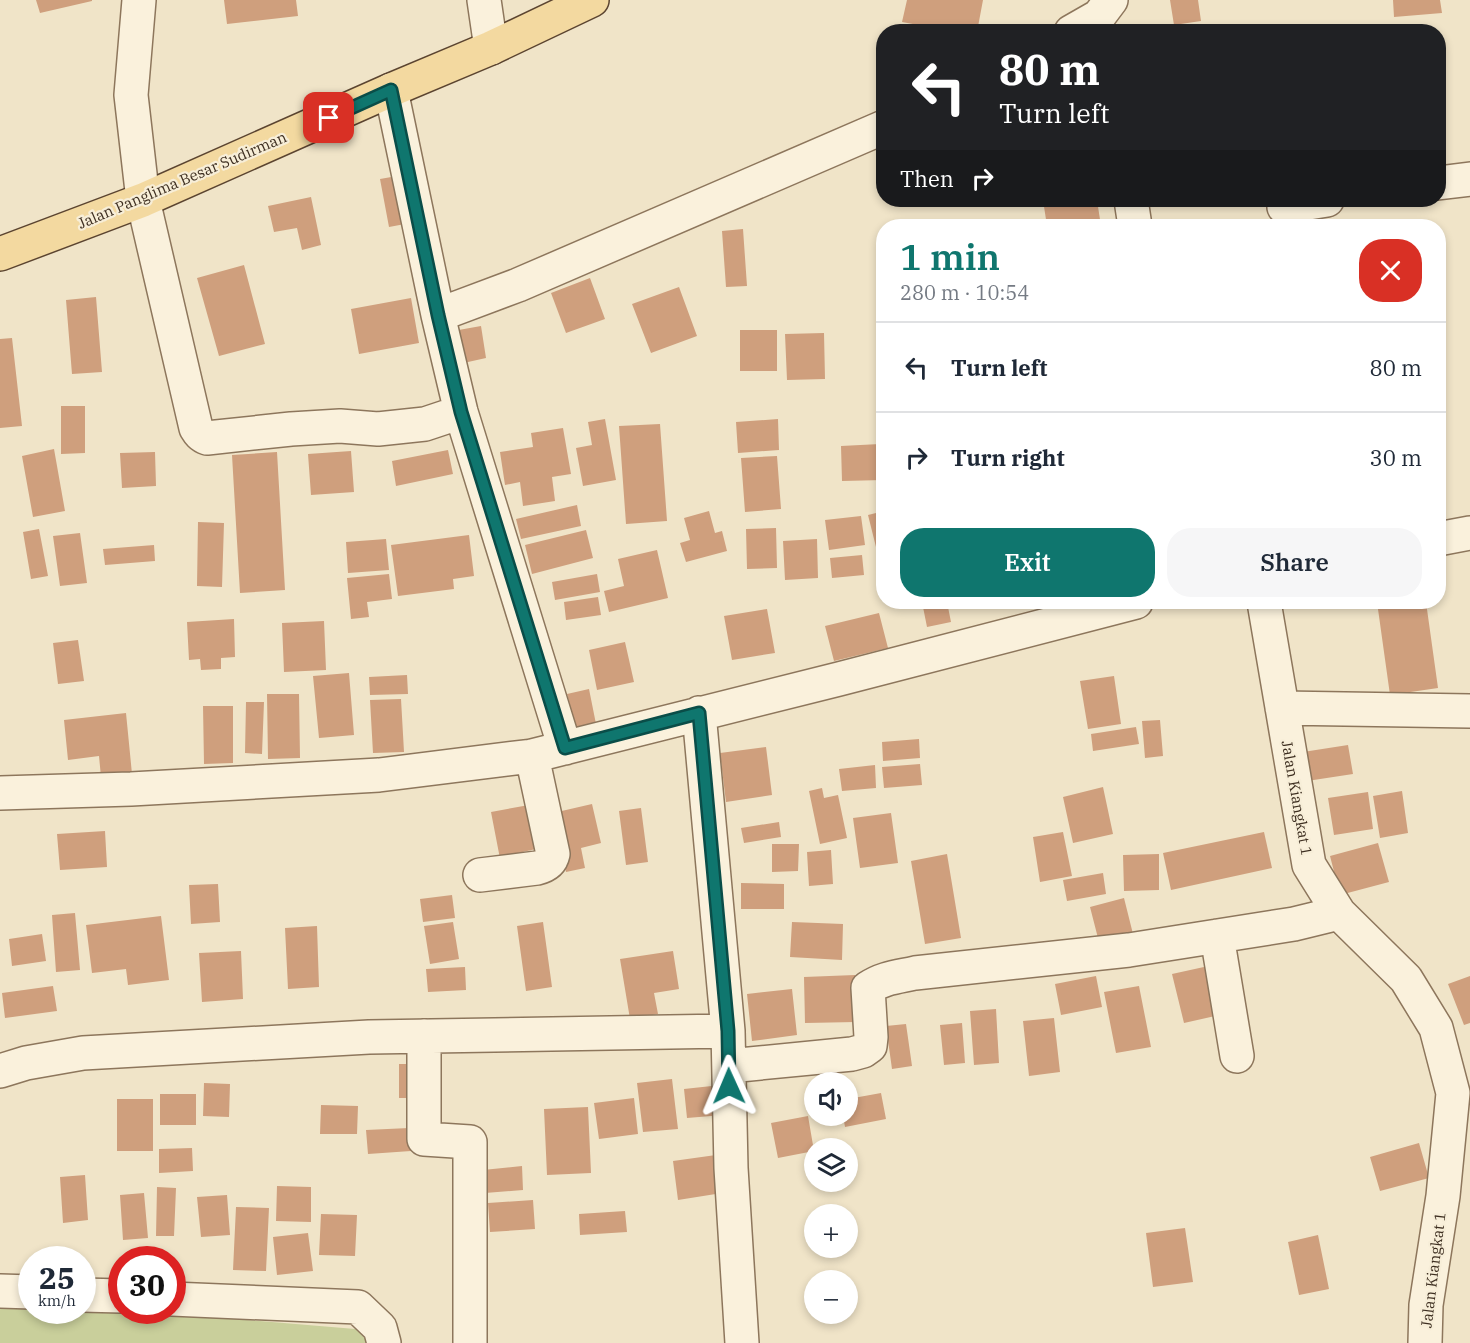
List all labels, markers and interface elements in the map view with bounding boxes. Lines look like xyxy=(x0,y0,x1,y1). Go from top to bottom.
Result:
text: 80 m xyxy=(999,42,1100,97)
icon: left xyxy=(900,48,978,126)
pin xyxy=(303,92,354,143)
text: Turn left xyxy=(999,95,1110,130)
icon: arrive xyxy=(312,101,345,134)
street label: Jalan Panglima Besar Sudirman xyxy=(75,127,290,233)
icon: right xyxy=(966,162,999,195)
text: Then xyxy=(900,164,954,193)
text: 1 min xyxy=(900,233,1000,280)
button: close xyxy=(1359,239,1422,302)
text: 280 m · 10:54 xyxy=(900,279,1029,306)
icon: left xyxy=(900,351,933,384)
text: Turn left xyxy=(951,353,1047,382)
text: 80 m xyxy=(1370,353,1422,382)
icon: right xyxy=(900,441,933,474)
text: Turn right xyxy=(951,443,1065,472)
text: 30 m xyxy=(1370,443,1422,472)
button: Exit xyxy=(900,528,1155,597)
button: Share xyxy=(1167,528,1422,597)
street label: Jalan Kiangkat 1 xyxy=(1278,739,1316,857)
position arrow xyxy=(697,1054,761,1118)
map controls xyxy=(804,1072,858,1324)
button: sound xyxy=(804,1072,858,1126)
button: layers xyxy=(804,1138,858,1192)
button: + xyxy=(804,1204,858,1258)
street label: Jalan Kiangkat 1 xyxy=(1416,1211,1450,1329)
speed limit sign: 30 xyxy=(108,1246,186,1324)
text: 25 xyxy=(39,1258,75,1297)
button: − xyxy=(804,1270,858,1324)
text: km/h xyxy=(38,1291,76,1310)

